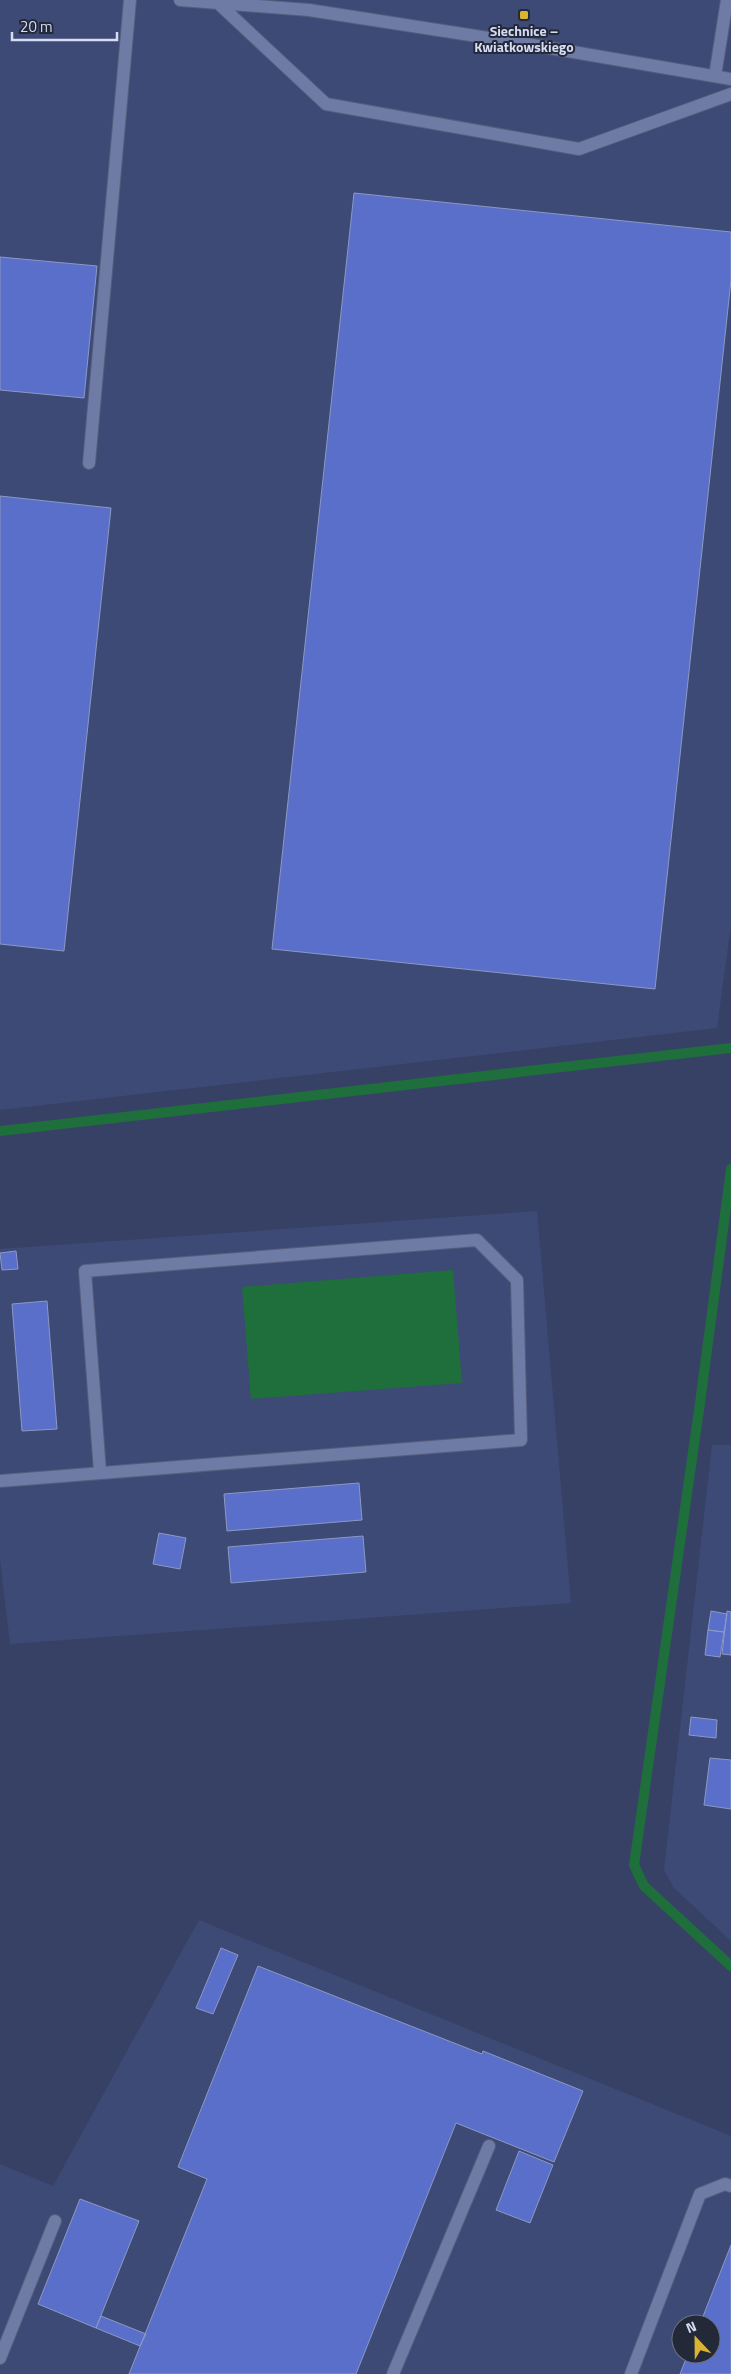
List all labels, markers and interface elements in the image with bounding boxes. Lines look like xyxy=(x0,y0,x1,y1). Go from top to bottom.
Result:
marker: Siechnice – Kwiatkowskiego xyxy=(518,9,530,21)
scale bar xyxy=(12,10,118,42)
text: 20 m xyxy=(20,15,53,38)
place label: Siechnice – Kwiatkowskiego xyxy=(474,20,574,57)
north arrow xyxy=(671,2314,721,2364)
text: N xyxy=(683,2315,699,2338)

